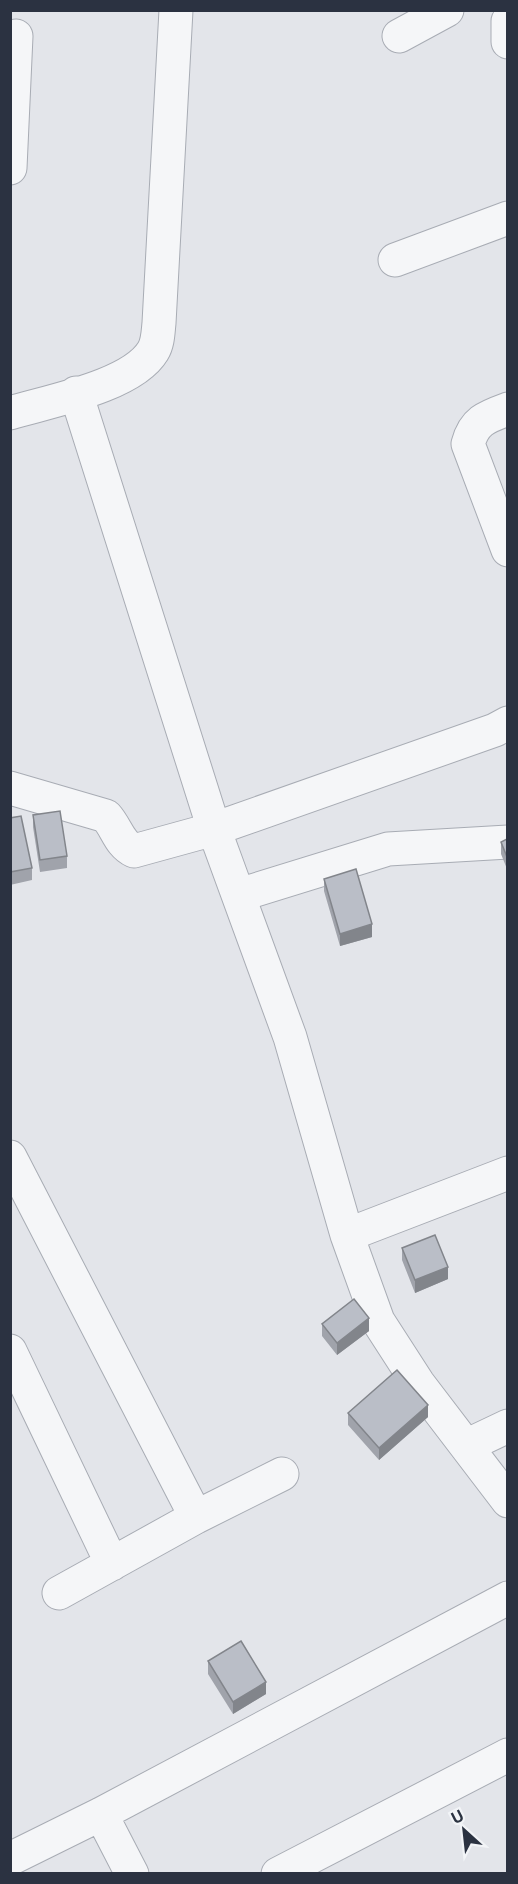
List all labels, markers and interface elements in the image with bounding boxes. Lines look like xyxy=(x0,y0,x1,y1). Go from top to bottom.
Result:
north arrow xyxy=(434,1800,494,1860)
text: U xyxy=(448,1806,467,1828)

